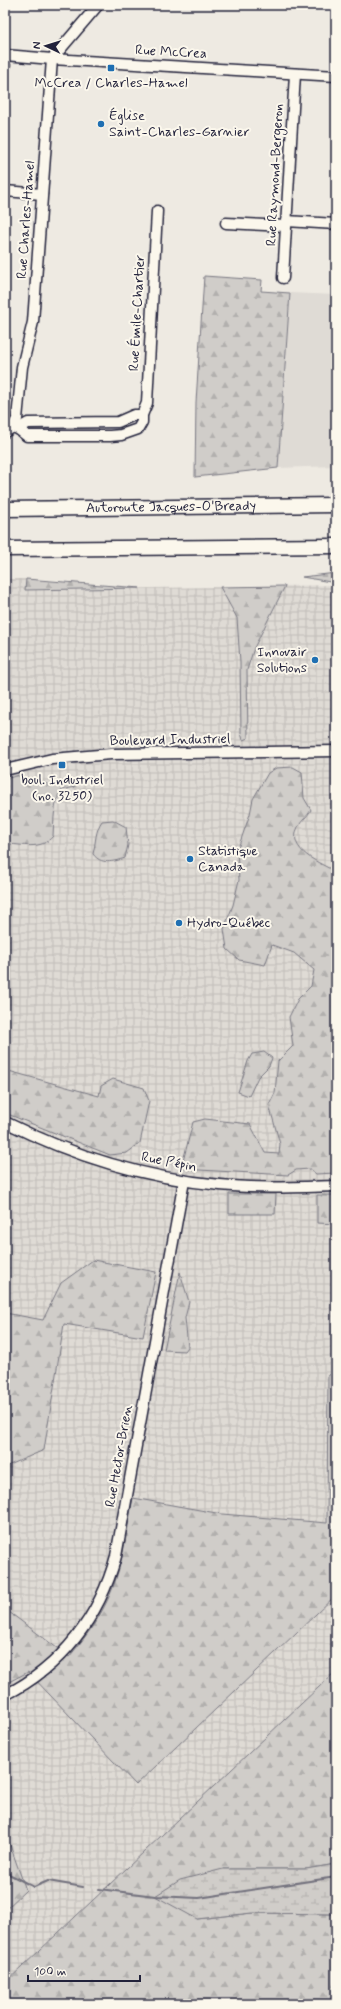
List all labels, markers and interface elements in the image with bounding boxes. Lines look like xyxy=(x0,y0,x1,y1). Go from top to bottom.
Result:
north arrow xyxy=(26,26,66,66)
text: N xyxy=(30,41,44,50)
street label: Rue McCrea xyxy=(135,41,207,63)
marker: McCrea / Charles-Hamel xyxy=(106,63,116,73)
place label: McCrea / Charles-Hamel xyxy=(34,74,188,92)
street label: Rue Raymond-Bergeron xyxy=(262,103,289,247)
place label: Église Saint-Charles-Garnier xyxy=(109,107,250,141)
marker: Église Saint-Charles-Garnier xyxy=(96,119,106,129)
street label: Rue Charles-Hamel xyxy=(13,160,39,280)
street label: Rue Émile-Chartier xyxy=(125,254,149,372)
street label: Autoroute Jacques-O'Bready xyxy=(86,497,256,517)
place label: Innovair Solutions xyxy=(257,643,307,677)
marker: Innovair Solutions xyxy=(310,655,320,665)
street label: Boulevard Industriel xyxy=(110,730,230,750)
marker: boul. Industriel (no. 3250) xyxy=(57,760,67,770)
place label: boul. Industriel (no. 3250) xyxy=(21,771,103,805)
place label: Statistique Canada xyxy=(198,842,258,876)
marker: Statistique Canada xyxy=(185,854,195,864)
place label: Hydro-Québec xyxy=(187,914,270,932)
marker: Hydro-Québec xyxy=(174,918,184,928)
street label: Rue Pépin xyxy=(140,1148,198,1176)
street label: Rue Hector-Brien xyxy=(101,1403,137,1509)
scale bar xyxy=(28,1957,140,1983)
text: 100 m xyxy=(34,1964,66,1980)

